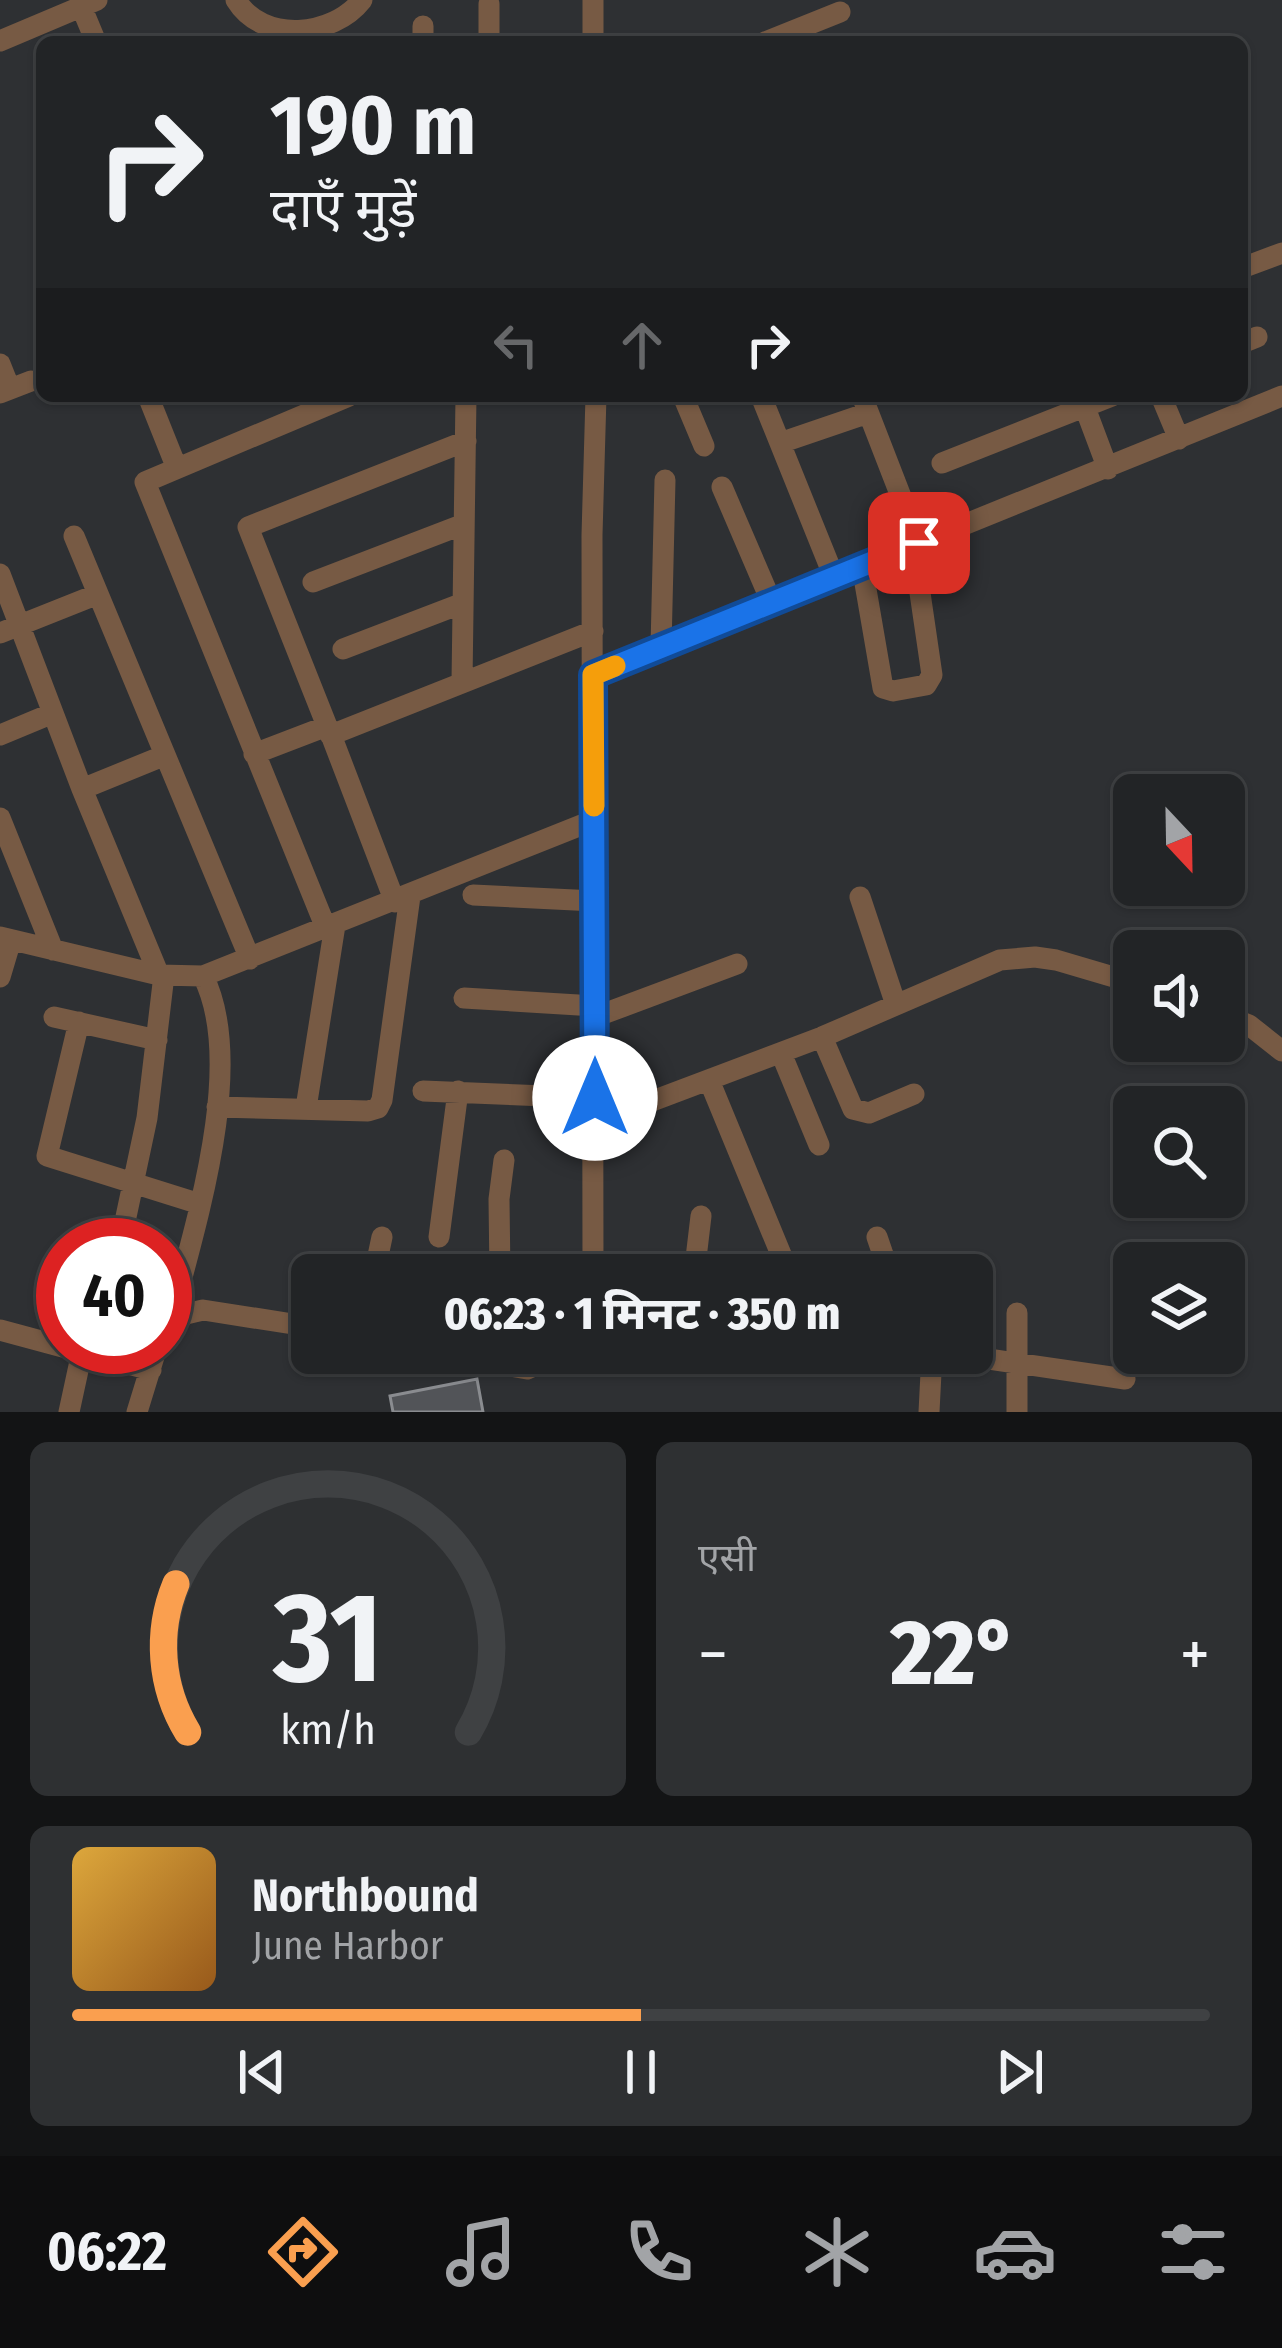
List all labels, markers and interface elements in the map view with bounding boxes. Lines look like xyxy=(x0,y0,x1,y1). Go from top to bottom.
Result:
text: 190 m xyxy=(270,75,476,176)
icon: right xyxy=(72,84,228,240)
text: दाएँ मुड़ें xyxy=(270,177,416,241)
icon: left xyxy=(483,312,549,378)
icon: ahead xyxy=(609,312,675,378)
icon: right xyxy=(735,312,801,378)
pin xyxy=(868,492,970,594)
icon: arrive xyxy=(886,510,952,576)
north arrow xyxy=(1113,774,1245,906)
map controls xyxy=(1113,774,1245,1374)
button: sound xyxy=(1113,930,1245,1062)
position arrow xyxy=(532,1035,658,1161)
button: search xyxy=(1113,1086,1245,1218)
speed limit sign: 40 xyxy=(36,1218,192,1374)
button: layers xyxy=(1113,1242,1245,1374)
text: 06:23 · 1 मिनट · 350 m xyxy=(444,1287,840,1341)
text: एसी xyxy=(698,1535,756,1581)
text: 31 xyxy=(272,1564,383,1714)
text: 22° xyxy=(891,1600,1017,1708)
text: − xyxy=(698,1615,728,1694)
text: + xyxy=(1180,1615,1210,1694)
text: km/h xyxy=(280,1704,376,1755)
text: Northbound xyxy=(252,1869,479,1923)
text: June Harbor xyxy=(252,1923,443,1969)
icon: previous xyxy=(229,2039,295,2105)
icon: pause xyxy=(608,2039,674,2105)
icon: next xyxy=(987,2039,1053,2105)
icon: directions xyxy=(261,2210,345,2294)
icon: music xyxy=(439,2210,523,2294)
icon: phone xyxy=(617,2210,701,2294)
icon: climate xyxy=(795,2210,879,2294)
icon: car xyxy=(973,2210,1057,2294)
icon: filters xyxy=(1151,2210,1235,2294)
text: 06:22 xyxy=(47,2220,167,2284)

